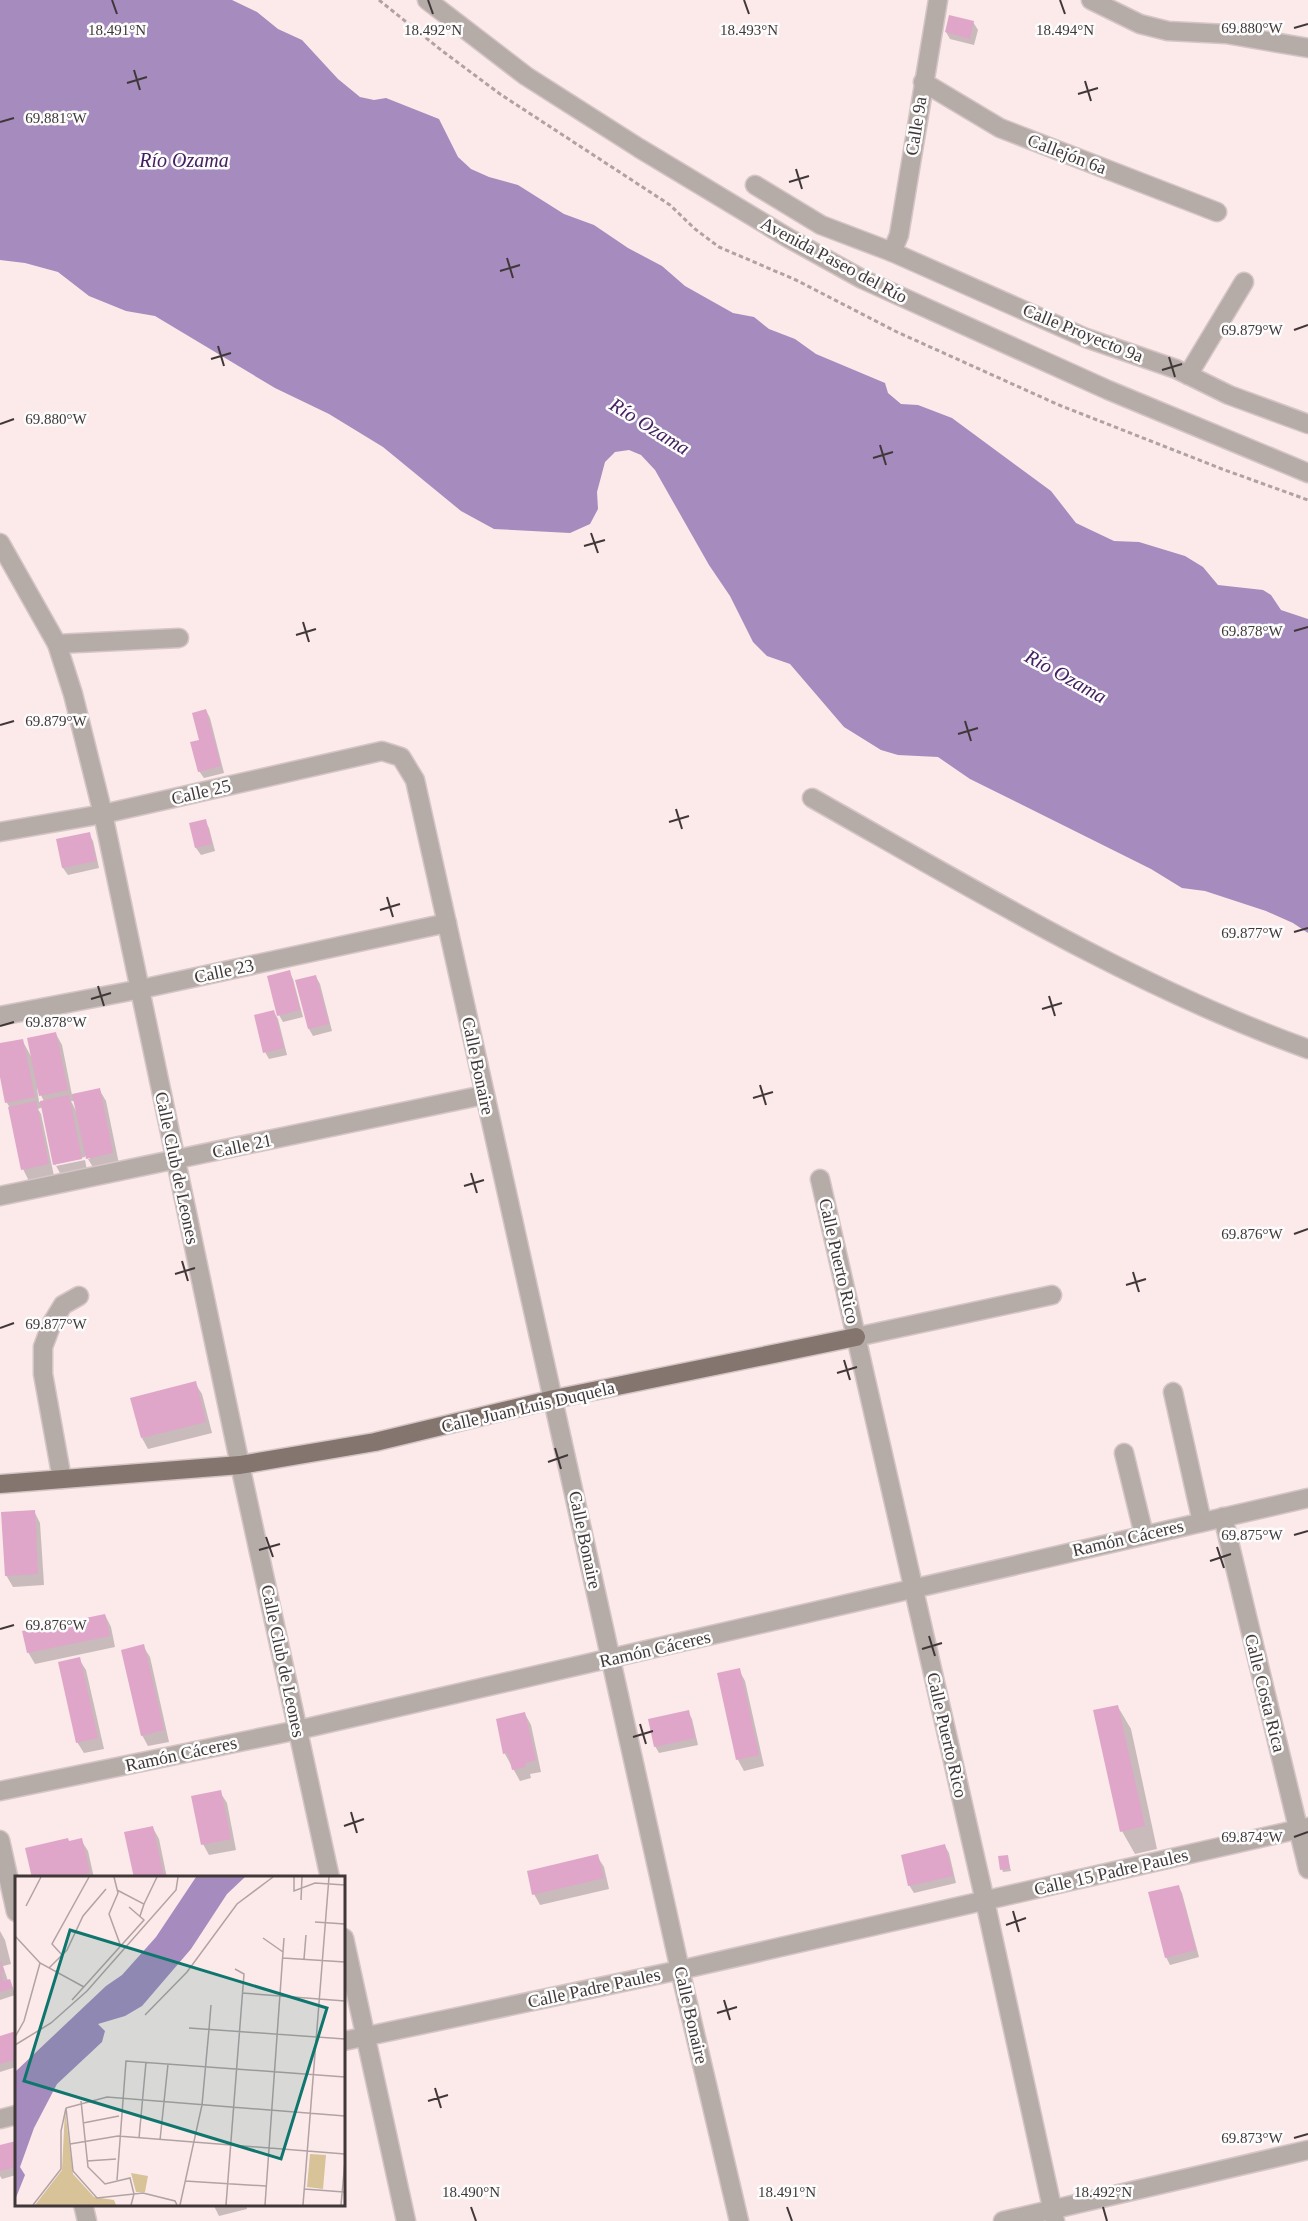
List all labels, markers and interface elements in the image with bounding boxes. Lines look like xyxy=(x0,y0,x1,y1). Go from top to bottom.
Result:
text: 69.880°W xyxy=(1221,20,1284,36)
text: 18.491°N xyxy=(88,22,146,38)
text: 18.492°N xyxy=(404,22,462,38)
text: 18.493°N xyxy=(720,22,778,38)
text: 18.494°N xyxy=(1036,22,1094,38)
street label: Calle 9a xyxy=(901,95,931,157)
text: 69.881°W xyxy=(25,110,88,126)
street label: Callejón 6a xyxy=(1025,130,1109,178)
water label: Río Ozama xyxy=(138,149,229,171)
street label: Avenida Paseo del Río xyxy=(757,213,911,307)
street label: Calle Proyecto 9a xyxy=(1020,300,1146,366)
text: 69.879°W xyxy=(1221,322,1284,338)
water label: Río Ozama xyxy=(605,392,694,459)
text: 69.880°W xyxy=(25,411,88,427)
text: 69.878°W xyxy=(1221,623,1284,639)
water label: Río Ozama xyxy=(1021,644,1110,707)
text: 69.879°W xyxy=(25,713,88,729)
street label: Calle 25 xyxy=(169,775,233,809)
text: 69.877°W xyxy=(1221,925,1284,941)
street label: Calle 23 xyxy=(192,955,256,987)
text: 69.878°W xyxy=(25,1014,88,1030)
street label: Calle Bonaire xyxy=(458,1015,498,1117)
street label: Calle Club de Leones xyxy=(151,1090,203,1246)
street label: Calle 21 xyxy=(210,1130,274,1162)
street label: Calle Puerto Rico xyxy=(815,1196,863,1326)
text: 69.876°W xyxy=(1221,1226,1284,1242)
text: 69.877°W xyxy=(25,1316,88,1332)
street label: Calle Juan Luis Duquela xyxy=(439,1377,617,1437)
street label: Calle Bonaire xyxy=(565,1489,605,1591)
street label: Ramón Cáceres xyxy=(1070,1515,1186,1561)
text: 69.875°W xyxy=(1221,1527,1284,1543)
street label: Calle Club de Leones xyxy=(257,1583,309,1739)
text: 69.876°W xyxy=(25,1617,88,1633)
street label: Ramón Cáceres xyxy=(597,1626,713,1672)
street label: Calle Costa Rica xyxy=(1241,1632,1289,1754)
street label: Calle Puerto Rico xyxy=(923,1670,971,1800)
street label: Ramón Cáceres xyxy=(123,1732,239,1776)
text: 69.874°W xyxy=(1221,1829,1284,1845)
street label: Calle 15 Padre Paules xyxy=(1032,1845,1190,1899)
inset map xyxy=(15,1876,345,2206)
street label: Calle Padre Paules xyxy=(526,1964,662,2012)
street label: Calle Bonaire xyxy=(670,1964,712,2066)
text: 69.873°W xyxy=(1221,2130,1284,2146)
text: 18.490°N xyxy=(442,2184,500,2200)
text: 18.491°N xyxy=(758,2184,816,2200)
text: 18.492°N xyxy=(1074,2184,1132,2200)

